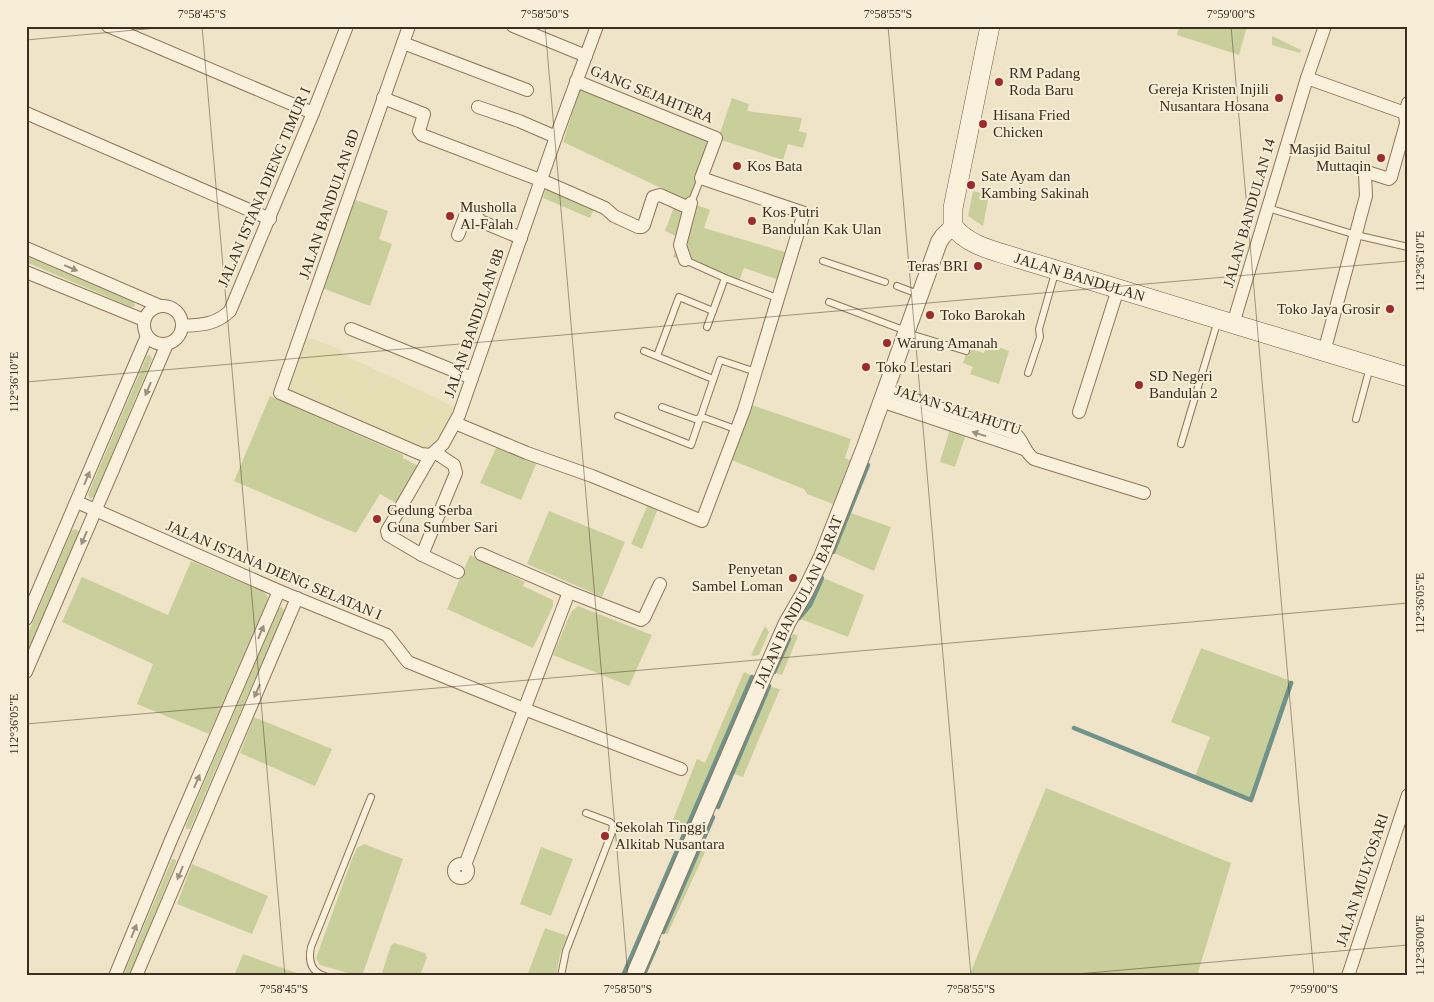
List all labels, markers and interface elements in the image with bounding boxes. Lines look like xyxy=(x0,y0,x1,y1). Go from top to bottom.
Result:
text: 7°58'45"S xyxy=(178,7,226,21)
text: 7°58'50"S xyxy=(521,7,569,21)
text: 7°58'55"S xyxy=(864,7,912,21)
text: 7°59'00"S xyxy=(1207,7,1255,21)
street label: GANG SEJAHTERA xyxy=(588,62,716,126)
place label: RM Padang Roda Baru xyxy=(1009,65,1081,98)
marker: RM Padang Roda Baru xyxy=(993,76,1005,88)
place label: Gereja Kristen Injili Nusantara Hosana xyxy=(1148,81,1269,114)
street label: JALAN ISTANA DIENG TIMUR I xyxy=(215,85,313,289)
marker: Gereja Kristen Injili Nusantara Hosana xyxy=(1273,92,1285,104)
place label: Hisana Fried Chicken xyxy=(993,107,1071,140)
marker: Hisana Fried Chicken xyxy=(977,118,989,130)
street label: JALAN BANDULAN 8D xyxy=(296,127,362,281)
street label: JALAN BANDULAN 14 xyxy=(1220,136,1278,289)
place label: Masjid Baitul Muttaqin xyxy=(1289,141,1371,174)
marker: Masjid Baitul Muttaqin xyxy=(1375,152,1387,164)
place label: Kos Bata xyxy=(747,158,803,174)
marker: Kos Bata xyxy=(731,160,743,172)
place label: Sate Ayam dan Kambing Sakinah xyxy=(981,168,1089,201)
marker: Sate Ayam dan Kambing Sakinah xyxy=(965,179,977,191)
place label: Musholla Al-Falah xyxy=(460,199,517,232)
place label: Kos Putri Bandulan Kak Ulan xyxy=(762,204,882,237)
marker: Musholla Al-Falah xyxy=(444,210,456,222)
marker: Kos Putri Bandulan Kak Ulan xyxy=(746,215,758,227)
text: 112°36'10"E xyxy=(1413,231,1427,291)
street label: JALAN BANDULAN 8B xyxy=(441,246,507,400)
street label: JALAN BANDULAN xyxy=(1012,250,1147,305)
place label: Teras BRI xyxy=(907,258,968,274)
marker: Teras BRI xyxy=(972,260,984,272)
one-way arrow xyxy=(64,264,78,272)
place label: Toko Jaya Grosir xyxy=(1277,301,1380,317)
marker: Toko Jaya Grosir xyxy=(1384,303,1396,315)
place label: Toko Barokah xyxy=(940,307,1026,323)
marker: Toko Barokah xyxy=(924,309,936,321)
place label: Warung Amanah xyxy=(897,335,998,351)
marker: Warung Amanah xyxy=(881,337,893,349)
text: 112°36'10"E xyxy=(7,352,21,412)
place label: Toko Lestari xyxy=(876,359,952,375)
marker: Toko Lestari xyxy=(860,361,872,373)
place label: SD Negeri Bandulan 2 xyxy=(1149,368,1218,401)
marker: SD Negeri Bandulan 2 xyxy=(1133,379,1145,391)
one-way arrow xyxy=(143,382,151,396)
street label: JALAN SALAHUTU xyxy=(893,382,1023,438)
one-way arrow xyxy=(972,430,987,438)
one-way arrow xyxy=(84,471,92,485)
place label: Gedung Serba Guna Sumber Sari xyxy=(387,502,498,535)
marker: Gedung Serba Guna Sumber Sari xyxy=(371,513,383,525)
street label: JALAN BANDULAN BARAT xyxy=(751,513,845,690)
street label: JALAN ISTANA DIENG SELATAN I xyxy=(164,517,384,623)
one-way arrow xyxy=(79,531,87,545)
place label: Penyetan Sambel Loman xyxy=(692,561,783,594)
marker: Penyetan Sambel Loman xyxy=(787,572,799,584)
text: 112°36'05"E xyxy=(1413,573,1427,633)
one-way arrow xyxy=(258,625,266,639)
one-way arrow xyxy=(253,684,261,698)
text: 112°36'05"E xyxy=(7,694,21,754)
one-way arrow xyxy=(193,774,201,788)
street label: JALAN MULYOSARI xyxy=(1333,811,1391,949)
place label: Sekolah Tinggi Alkitab Nusantara xyxy=(615,819,725,852)
marker: Sekolah Tinggi Alkitab Nusantara xyxy=(599,830,611,842)
one-way arrow xyxy=(175,866,183,880)
text: 112°36'00"E xyxy=(1413,915,1427,975)
one-way arrow xyxy=(130,923,138,938)
text: 7°58'45"S xyxy=(260,982,308,996)
text: 7°58'50"S xyxy=(604,982,652,996)
text: 7°58'55"S xyxy=(947,982,995,996)
text: 7°59'00"S xyxy=(1290,982,1338,996)

